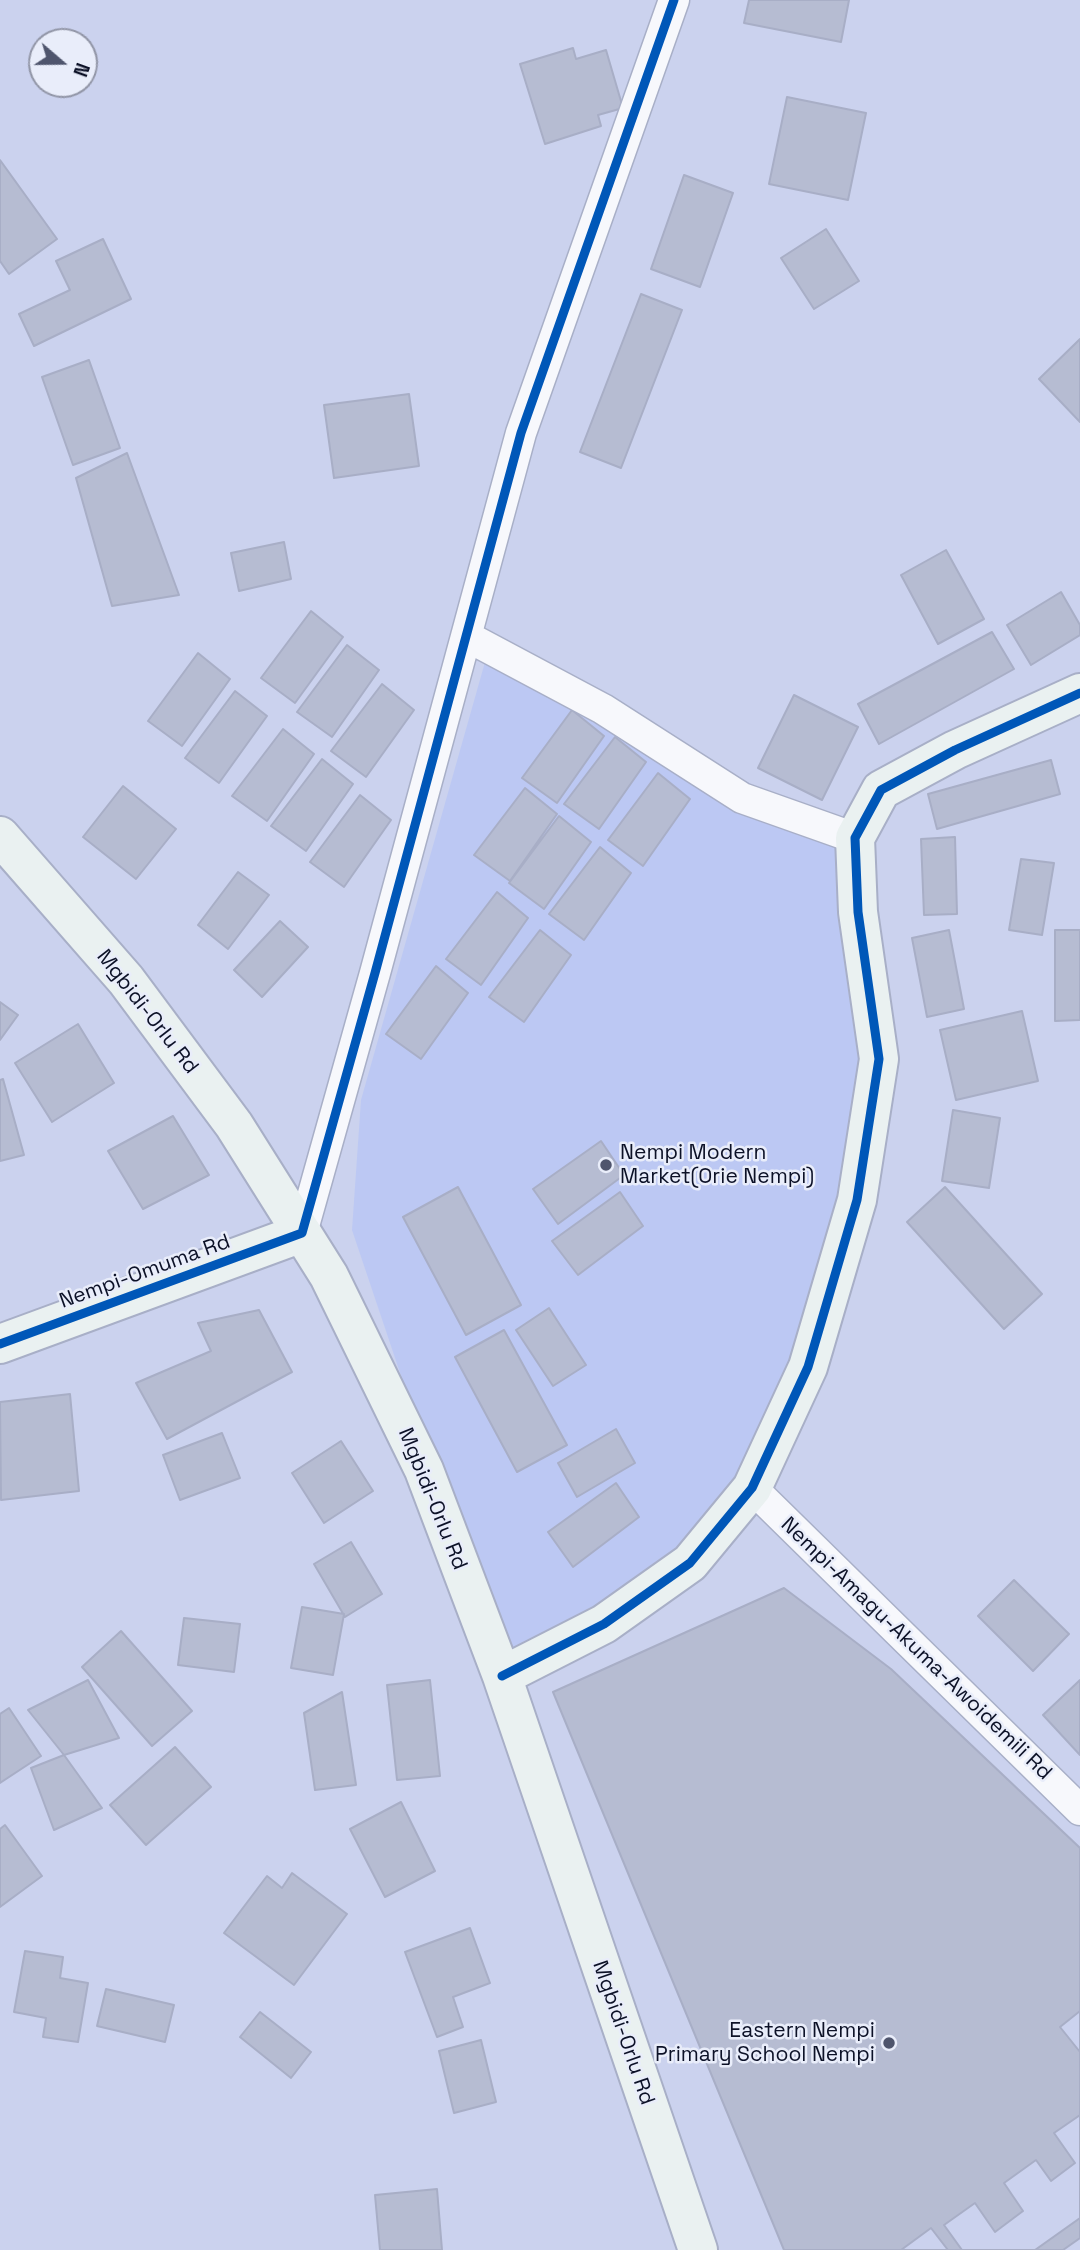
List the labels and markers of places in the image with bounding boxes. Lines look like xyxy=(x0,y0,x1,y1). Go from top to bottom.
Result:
place label: Nempi Modern Market(Orie Nempi) xyxy=(620,1140,814,1190)
marker: Nempi Modern Market(Orie Nempi) xyxy=(598,1157,614,1173)
place label: Eastern Nempi Primary School Nempi xyxy=(655,2018,875,2068)
marker: Eastern Nempi Primary School Nempi xyxy=(881,2035,897,2051)

